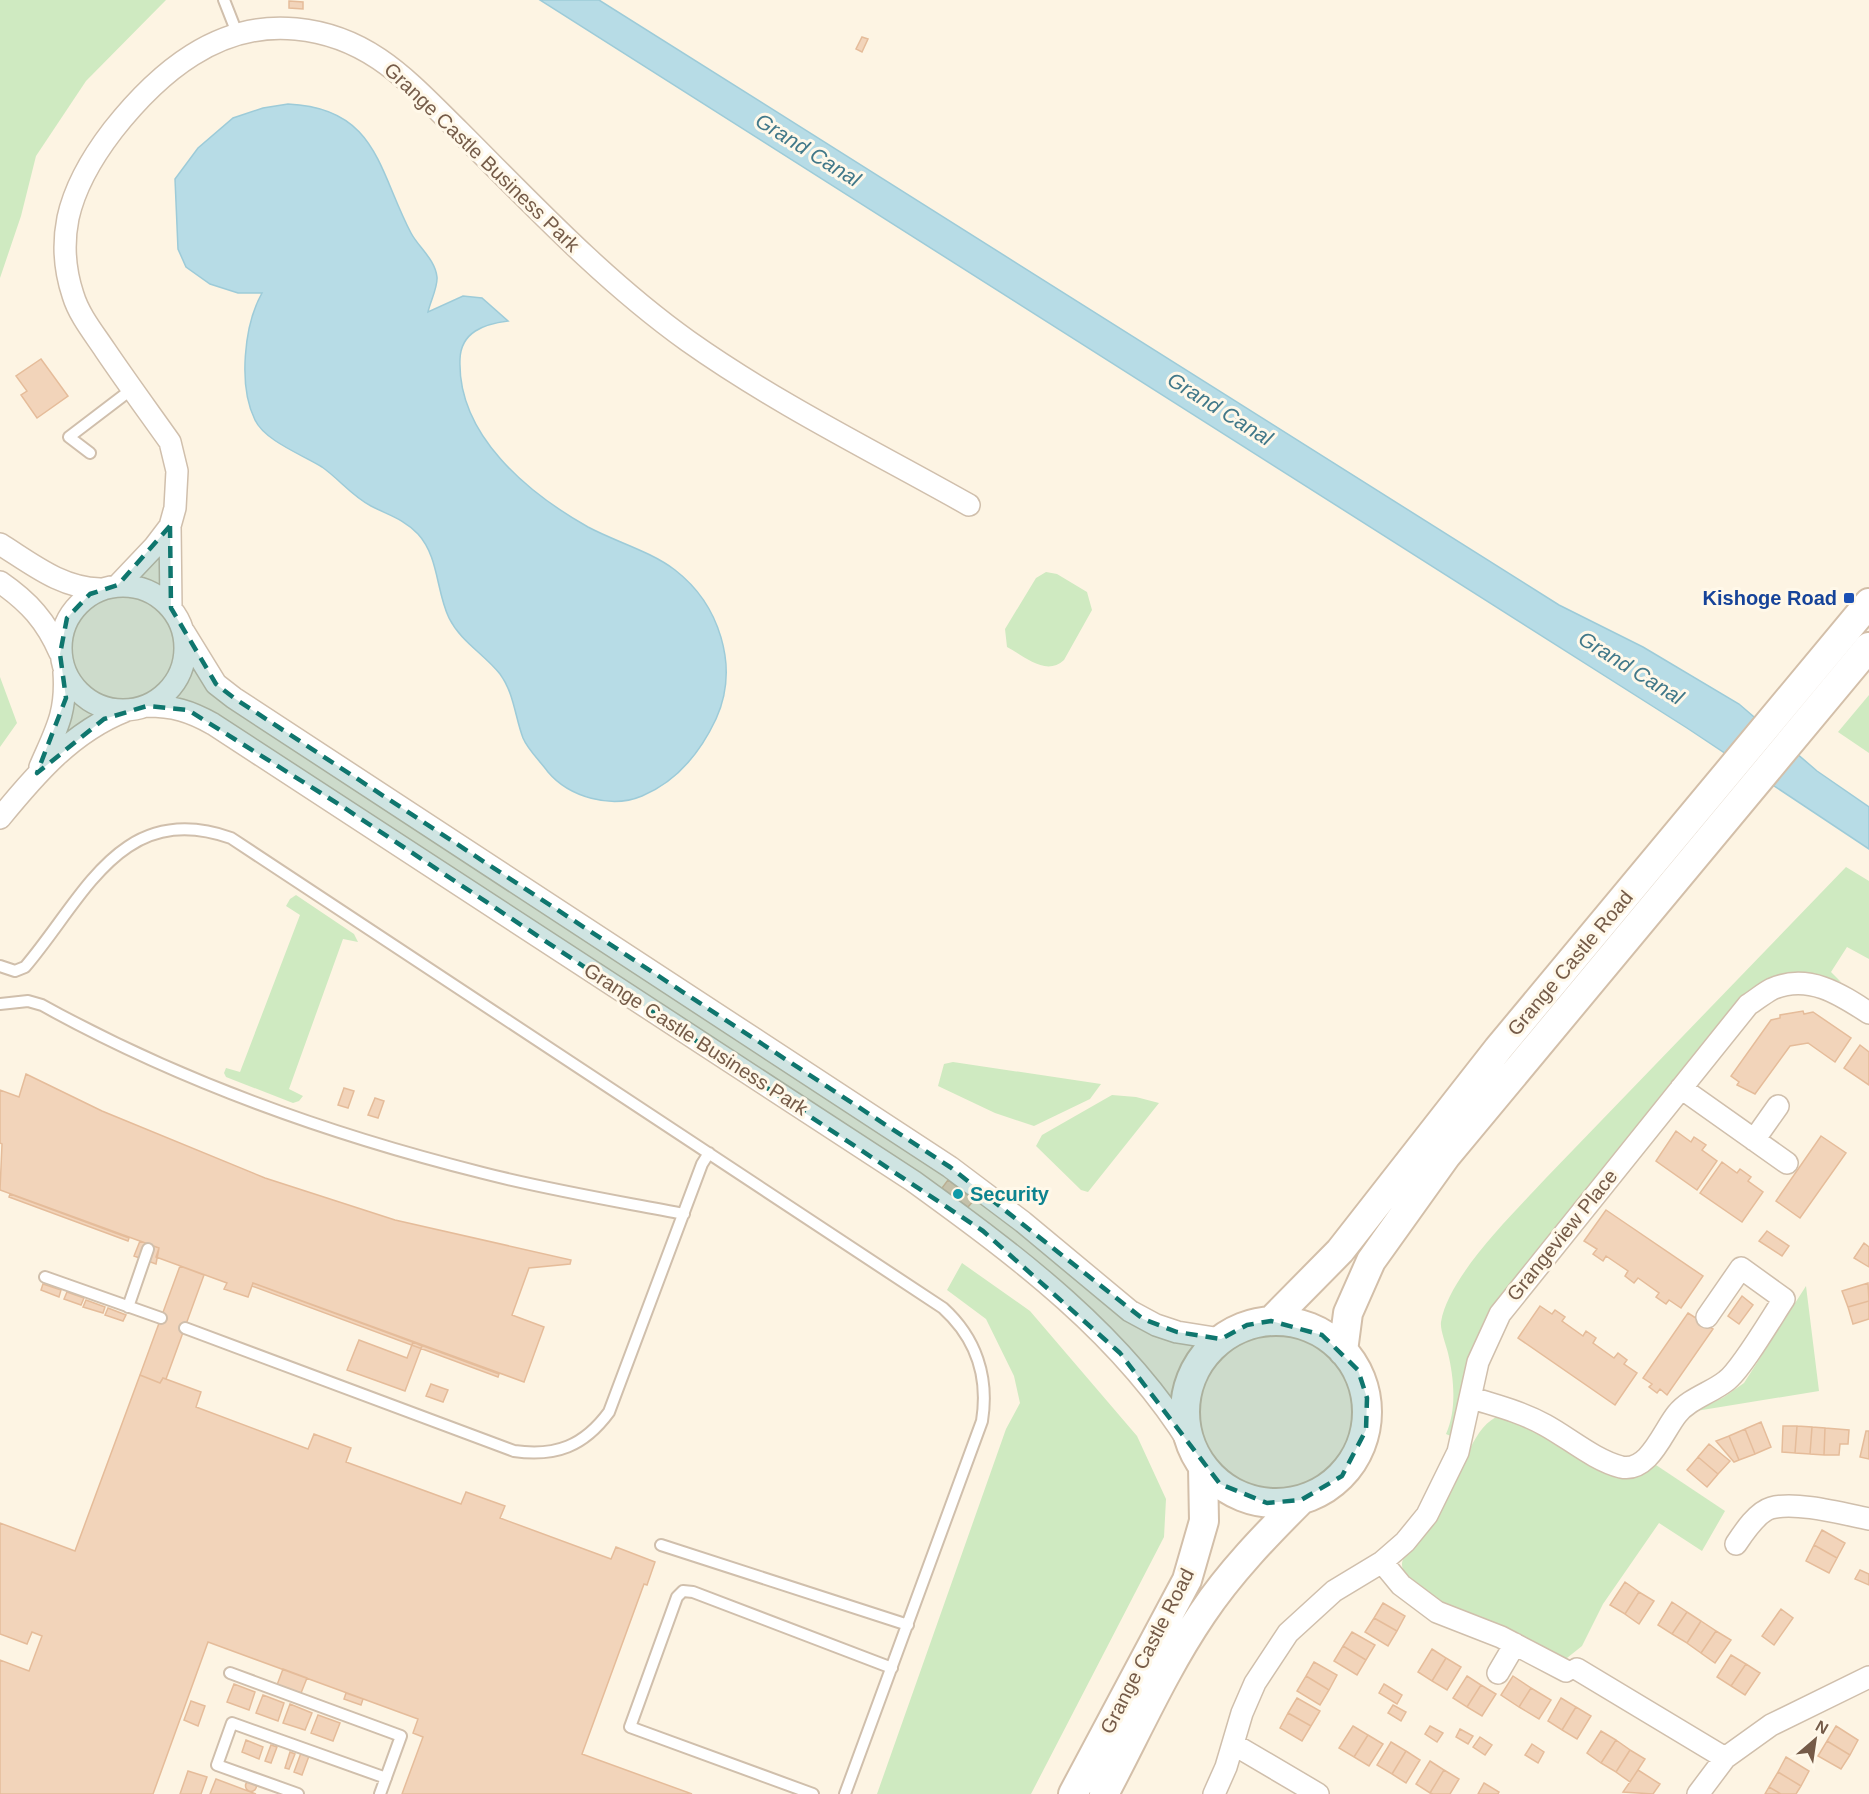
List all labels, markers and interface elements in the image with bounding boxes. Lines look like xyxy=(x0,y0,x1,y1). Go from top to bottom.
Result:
street label: Grange Castle Business Park xyxy=(380,58,585,257)
water label: Grand Canal xyxy=(752,108,866,192)
water label: Grand Canal xyxy=(1164,367,1278,451)
place label: Kishoge Road xyxy=(1703,587,1837,609)
marker: Kishoge Road xyxy=(1842,591,1856,605)
water label: Grand Canal xyxy=(1575,626,1689,710)
street label: Grange Castle Road xyxy=(1503,886,1637,1040)
street label: Grange Castle Business Park xyxy=(580,958,813,1120)
street label: Grangeview Place xyxy=(1502,1165,1622,1305)
place label: Security xyxy=(970,1183,1050,1205)
marker: Security xyxy=(951,1187,965,1201)
street label: Grange Castle Road xyxy=(1096,1565,1198,1737)
north arrow xyxy=(1785,1710,1845,1770)
text: N xyxy=(1813,1717,1831,1738)

